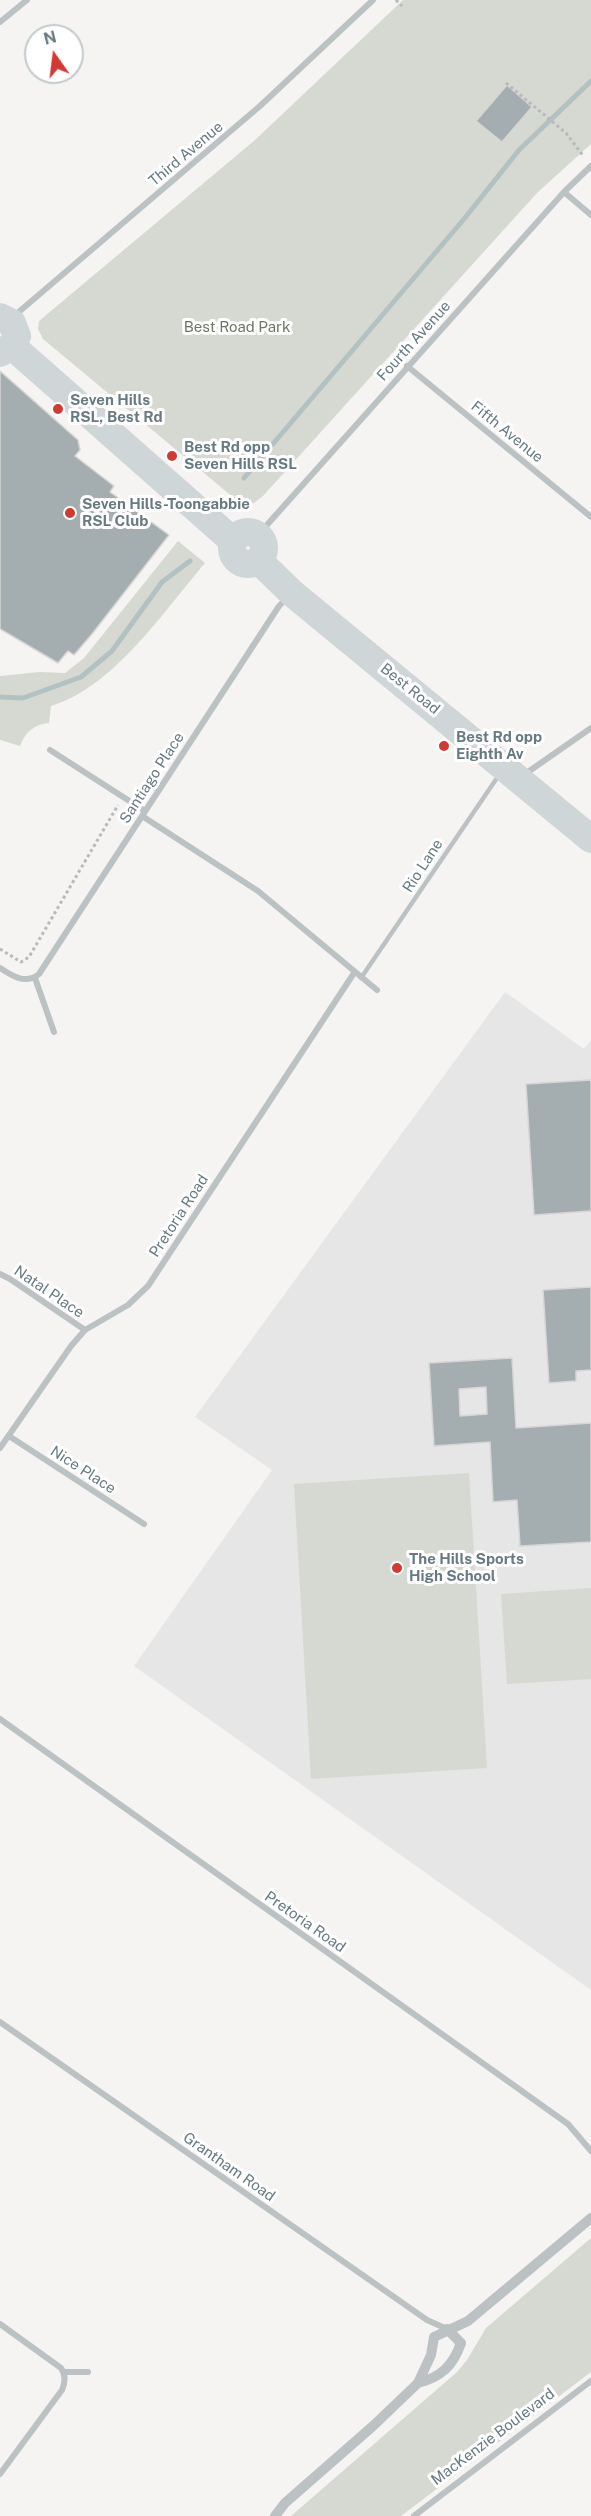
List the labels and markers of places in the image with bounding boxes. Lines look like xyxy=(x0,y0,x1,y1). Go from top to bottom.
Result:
place label: Seven Hills RSL, Best Rd xyxy=(70,391,163,426)
marker: Seven Hills RSL, Best Rd xyxy=(51,402,65,416)
place label: Best Rd opp Seven Hills RSL xyxy=(184,438,297,473)
marker: Best Rd opp Seven Hills RSL xyxy=(165,449,179,463)
place label: Seven Hills-Toongabbie RSL Club xyxy=(82,495,250,530)
marker: Seven Hills-Toongabbie RSL Club xyxy=(63,506,77,520)
place label: Best Rd opp Eighth Av xyxy=(456,728,542,763)
marker: Best Rd opp Eighth Av xyxy=(437,739,451,753)
place label: The Hills Sports High School xyxy=(409,1550,524,1585)
marker: The Hills Sports High School xyxy=(390,1561,404,1575)

